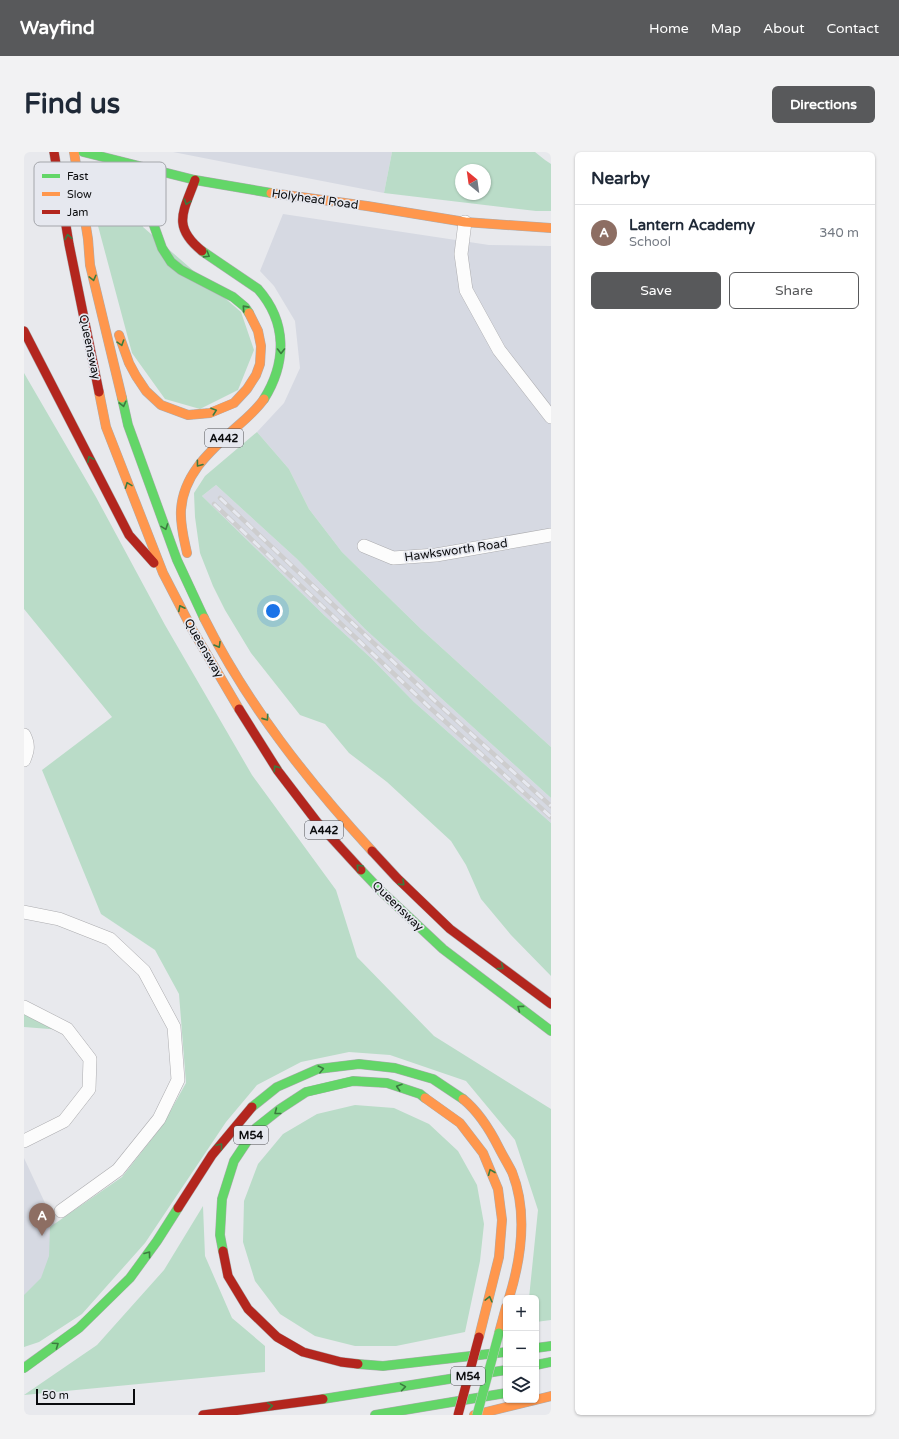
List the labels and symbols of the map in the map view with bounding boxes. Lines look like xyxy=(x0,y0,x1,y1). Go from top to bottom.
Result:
legend xyxy=(34,162,166,226)
north arrow xyxy=(455,164,491,200)
text: Fast xyxy=(67,170,88,183)
street label: Holyhead Road xyxy=(271,186,359,212)
text: Slow xyxy=(67,188,92,201)
one-way arrow xyxy=(184,199,192,206)
text: Jam xyxy=(67,206,88,219)
one-way arrow xyxy=(64,234,73,240)
one-way arrow xyxy=(203,250,210,258)
one-way arrow xyxy=(88,274,96,281)
one-way arrow xyxy=(242,305,250,313)
street label: Queensway xyxy=(76,313,104,381)
one-way arrow xyxy=(116,339,125,346)
one-way arrow xyxy=(277,348,285,354)
one-way arrow xyxy=(118,400,127,407)
one-way arrow xyxy=(210,407,217,416)
road number: A442 xyxy=(205,429,243,447)
one-way arrow xyxy=(87,455,94,463)
one-way arrow xyxy=(196,460,204,467)
one-way arrow xyxy=(125,481,133,488)
one-way arrow xyxy=(161,523,169,530)
street label: Hawksworth Road xyxy=(404,536,508,564)
your location xyxy=(263,601,283,621)
one-way arrow xyxy=(178,604,186,612)
street label: Queensway xyxy=(181,616,227,681)
one-way arrow xyxy=(214,641,221,648)
one-way arrow xyxy=(261,714,268,721)
one-way arrow xyxy=(274,765,281,772)
road number: A442 xyxy=(305,821,343,839)
one-way arrow xyxy=(356,864,364,872)
street label: Queensway xyxy=(369,878,427,934)
one-way arrow xyxy=(397,878,405,886)
one-way arrow xyxy=(496,963,503,970)
one-way arrow xyxy=(517,1006,524,1013)
one-way arrow xyxy=(317,1065,324,1074)
one-way arrow xyxy=(395,1083,402,1092)
one-way arrow xyxy=(274,1107,281,1114)
road number: M54 xyxy=(234,1126,268,1144)
one-way arrow xyxy=(215,1143,222,1151)
one-way arrow xyxy=(487,1168,495,1175)
pin: A xyxy=(29,1203,55,1236)
one-way arrow xyxy=(143,1251,150,1258)
one-way arrow xyxy=(484,1296,492,1302)
one-way arrow xyxy=(51,1343,58,1350)
road number: M54 xyxy=(451,1367,485,1385)
one-way arrow xyxy=(400,1383,406,1392)
scale bar xyxy=(36,1387,135,1406)
one-way arrow xyxy=(267,1402,273,1411)

